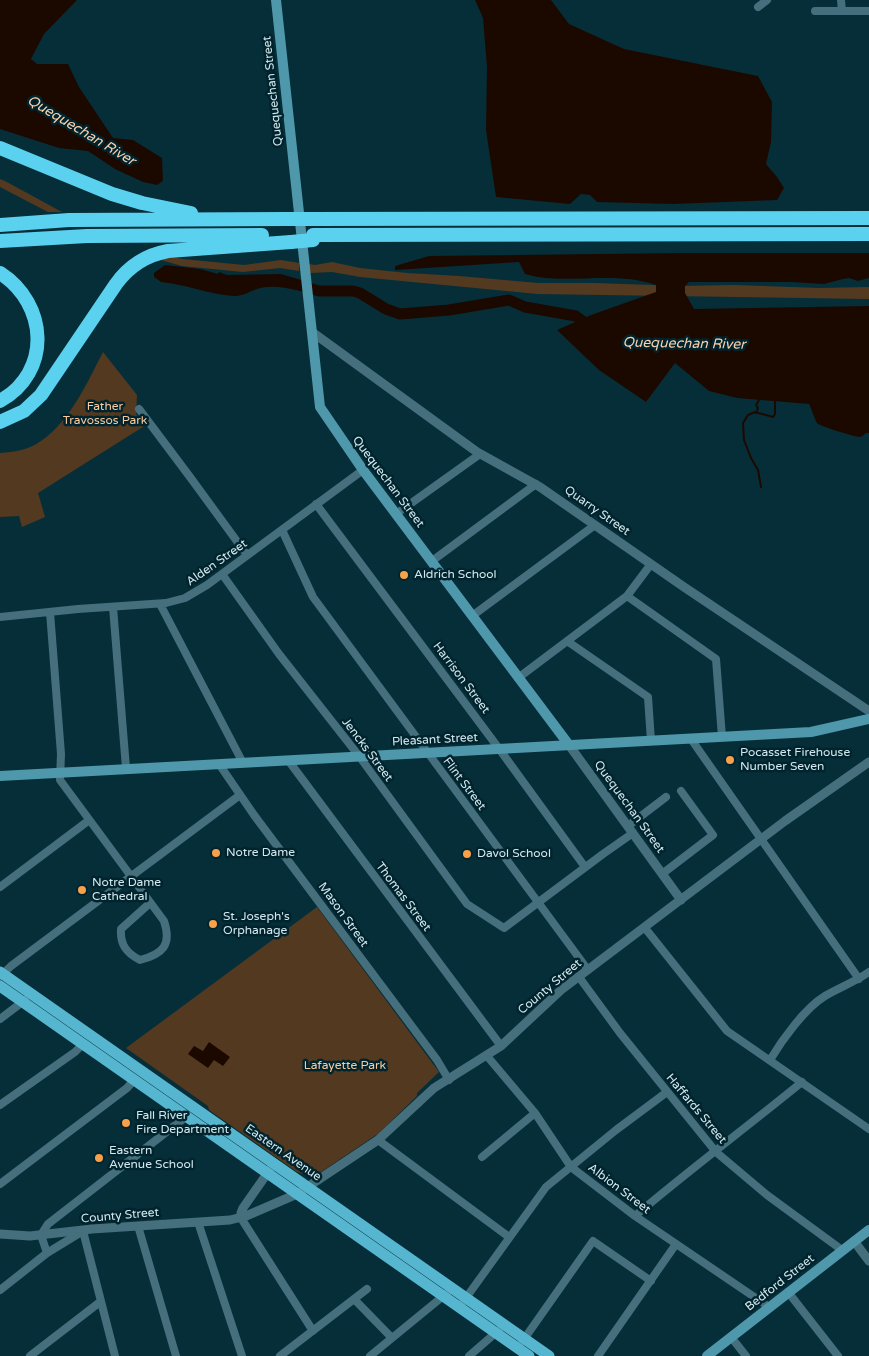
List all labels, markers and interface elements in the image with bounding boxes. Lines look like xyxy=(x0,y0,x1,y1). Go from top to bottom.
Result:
street label: Quequechan Street xyxy=(260,35,286,147)
water label: Quequechan River xyxy=(24,92,138,170)
water label: Quequechan River xyxy=(622,335,746,353)
park label: Father Travossos Park xyxy=(63,400,147,428)
street label: Quequechan Street xyxy=(349,434,427,530)
street label: Quarry Street xyxy=(561,483,633,539)
street label: Alden Street xyxy=(184,537,250,589)
place label: Aldrich School xyxy=(414,568,497,582)
marker: Aldrich School xyxy=(398,569,410,581)
street label: Harrison Street xyxy=(429,639,493,717)
street label: Jencks Street xyxy=(338,715,396,785)
street label: Pleasant Street xyxy=(392,731,478,749)
place label: Pocasset Firehouse Number Seven xyxy=(740,746,850,774)
marker: Pocasset Firehouse Number Seven xyxy=(724,754,736,766)
street label: Flint Street xyxy=(439,755,489,813)
street label: Quequechan Street xyxy=(591,758,667,856)
place label: Notre Dame xyxy=(226,846,295,860)
marker: Notre Dame xyxy=(210,847,222,859)
place label: Davol School xyxy=(477,847,551,861)
marker: Davol School xyxy=(461,848,473,860)
street label: Thomas Street xyxy=(372,860,434,934)
place label: Notre Dame Cathedral xyxy=(92,876,161,904)
street label: Mason Street xyxy=(315,880,371,950)
marker: Notre Dame Cathedral xyxy=(76,884,88,896)
place label: St. Joseph's Orphanage xyxy=(223,910,290,938)
marker: St. Joseph's Orphanage xyxy=(207,918,219,930)
street label: County Street xyxy=(515,956,585,1018)
park label: Lafayette Park xyxy=(304,1059,386,1073)
street label: Haffards Street xyxy=(663,1071,729,1147)
place label: Fall River Fire Department xyxy=(136,1109,229,1137)
marker: Fall River Fire Department xyxy=(120,1117,132,1129)
street label: Eastern Avenue xyxy=(242,1121,324,1185)
place label: Eastern Avenue School xyxy=(109,1144,194,1172)
marker: Eastern Avenue School xyxy=(93,1152,105,1164)
street label: Albion Street xyxy=(585,1161,653,1217)
street label: County Street xyxy=(80,1205,160,1227)
street label: Bedford Street xyxy=(743,1252,817,1314)

